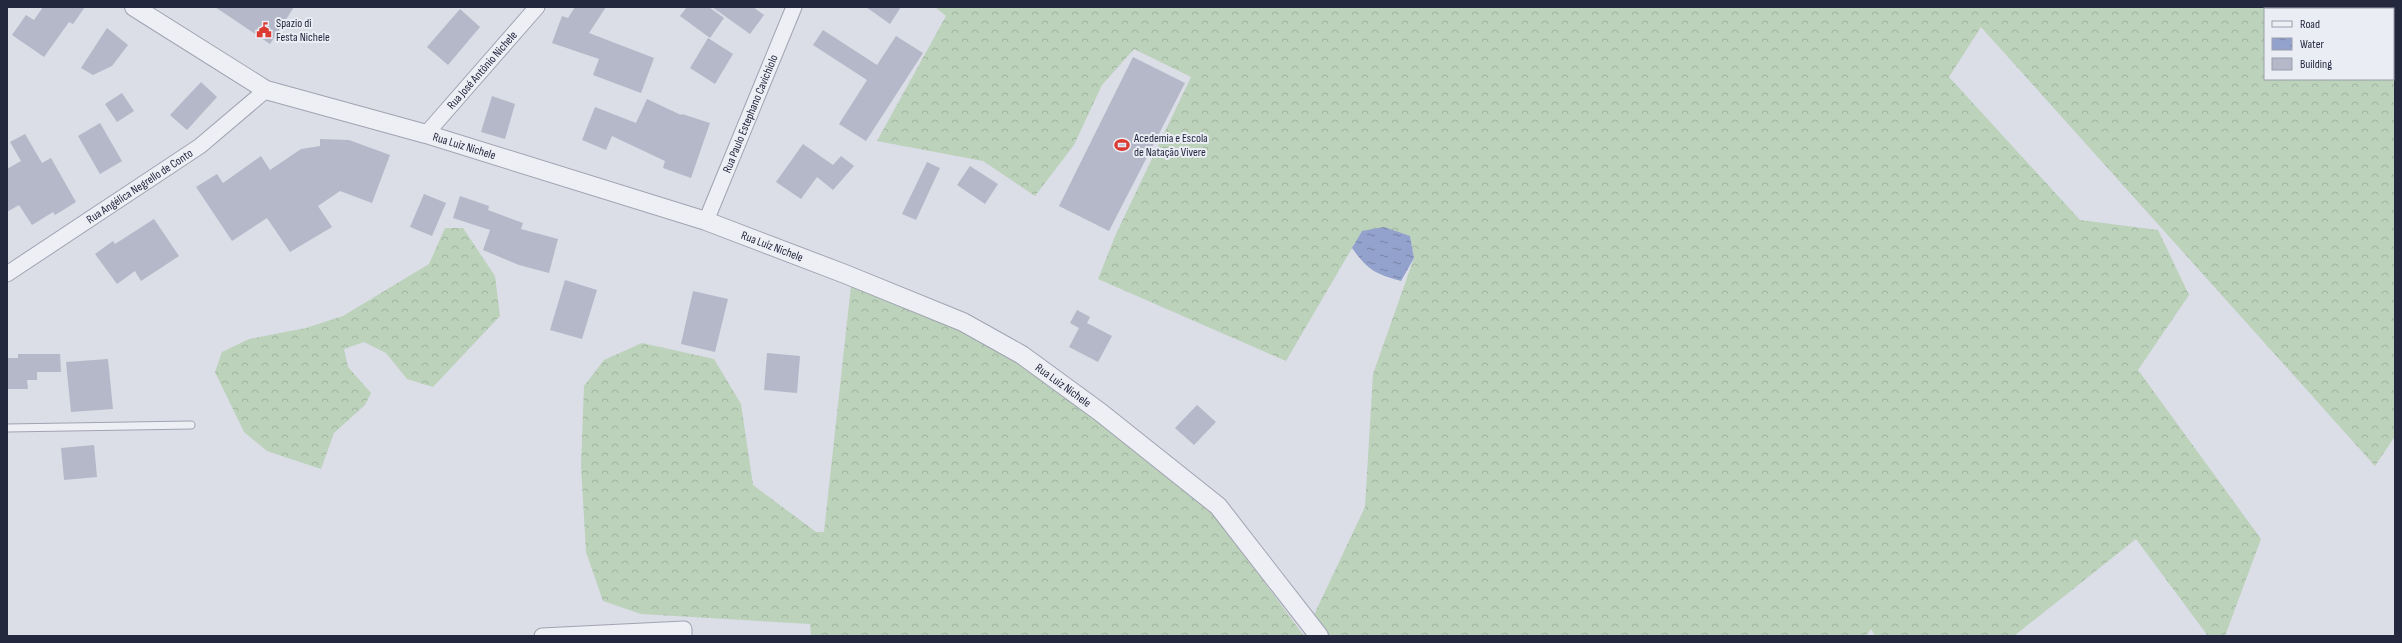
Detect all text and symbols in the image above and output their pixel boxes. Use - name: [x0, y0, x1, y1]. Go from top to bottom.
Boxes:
- legend: [2264, 8, 2394, 80]
- place label: Spazio di Festa Nichele: [276, 16, 330, 45]
- text: Road: [2300, 17, 2320, 32]
- public building icon: Spazio di Festa Nichele: [255, 21, 273, 39]
- street label: Rua José Antônio Nichele: [444, 28, 520, 112]
- text: Water: [2300, 37, 2324, 52]
- street label: Rua Paulo Estephano Cavichiolo: [719, 52, 781, 175]
- text: Building: [2300, 57, 2332, 72]
- street label: Rua Luiz Nichele: [431, 129, 498, 163]
- place label: Acedemia e Escola de Natação Vivere: [1133, 131, 1208, 160]
- sports icon: Acedemia e Escola de Natação Vivere: [1113, 136, 1131, 154]
- street label: Rua Angélica Negrello de Conto: [83, 145, 196, 227]
- street label: Rua Luiz Nichele: [739, 228, 806, 265]
- street label: Rua Luiz Nichele: [1033, 360, 1094, 411]

